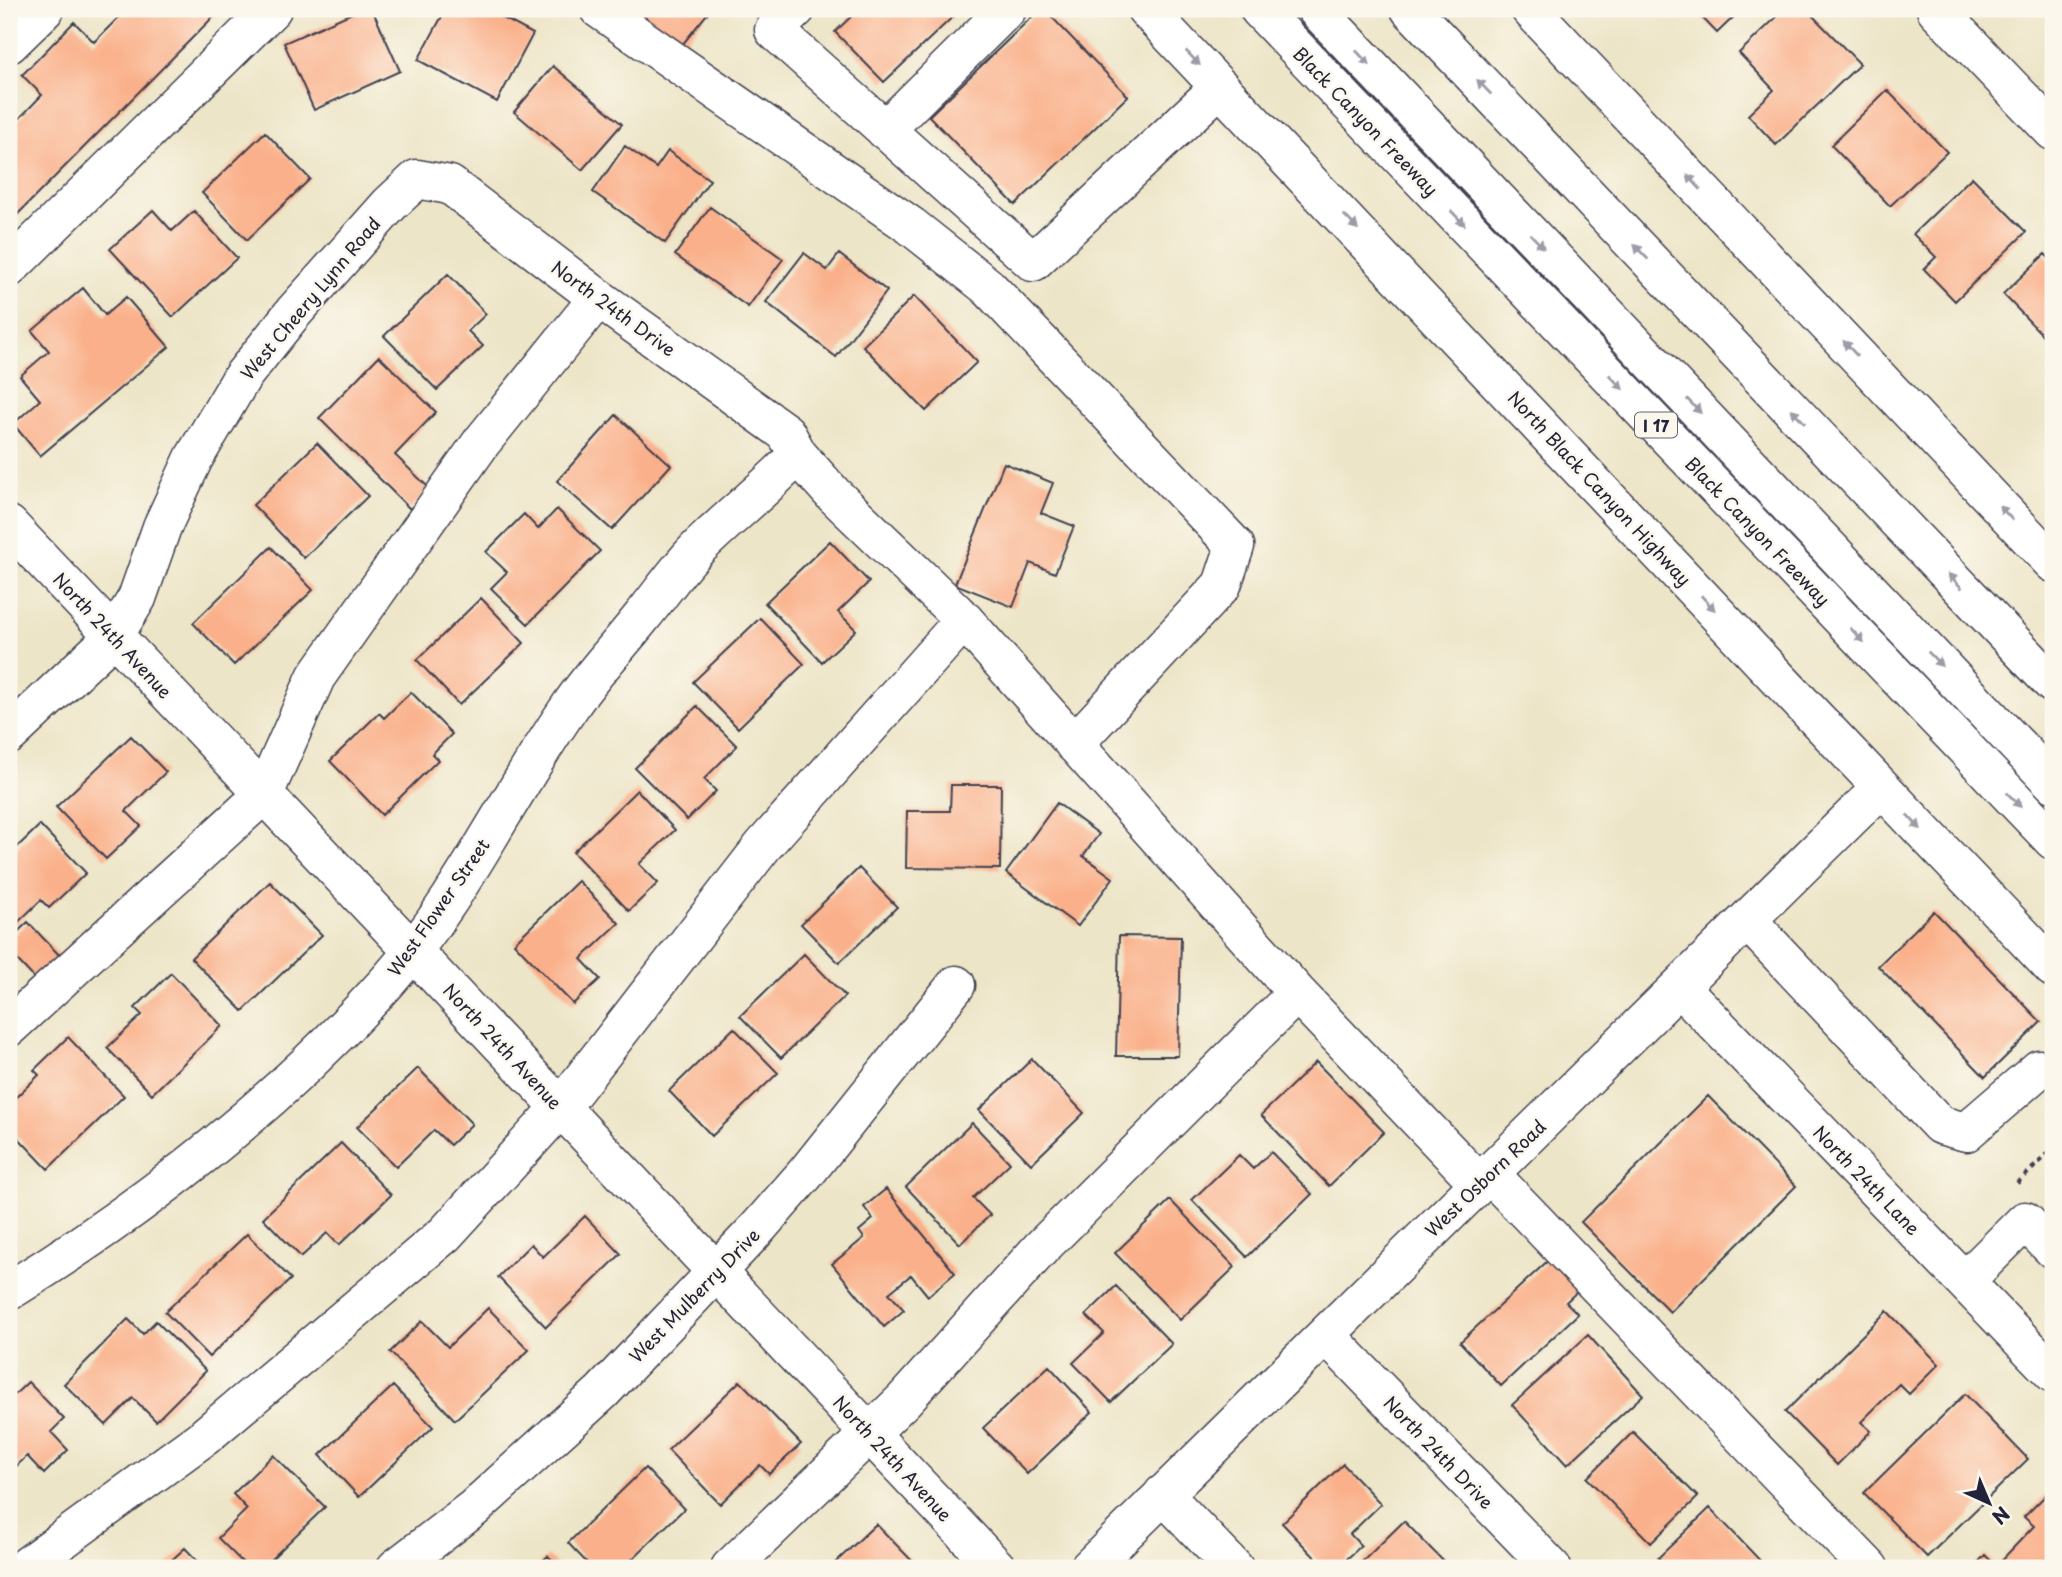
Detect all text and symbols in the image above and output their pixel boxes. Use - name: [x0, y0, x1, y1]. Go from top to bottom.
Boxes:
- street label: Black Canyon Freeway: [1287, 40, 1445, 202]
- one-way arrow: [1185, 49, 1201, 66]
- one-way arrow: [1355, 49, 1371, 66]
- one-way arrow: [1477, 79, 1493, 96]
- one-way arrow: [1686, 173, 1702, 191]
- one-way arrow: [1450, 209, 1467, 226]
- street label: West Cheery Lynn Road: [234, 211, 386, 385]
- one-way arrow: [1342, 214, 1359, 231]
- one-way arrow: [1528, 232, 1544, 249]
- one-way arrow: [1634, 244, 1650, 261]
- street label: North 24th Drive: [546, 254, 682, 363]
- one-way arrow: [1843, 340, 1859, 357]
- one-way arrow: [1607, 373, 1623, 390]
- street label: North Black Canyon Highway: [1502, 384, 1698, 592]
- one-way arrow: [1685, 397, 1702, 414]
- one-way arrow: [1790, 408, 1807, 425]
- road number: I 17: [1635, 412, 1677, 438]
- street label: Black Canyon Freeway: [1679, 450, 1837, 612]
- one-way arrow: [1999, 505, 2015, 522]
- street label: North 24th Avenue: [47, 566, 179, 704]
- one-way arrow: [1948, 573, 1964, 590]
- one-way arrow: [1699, 594, 1715, 611]
- one-way arrow: [1849, 626, 1865, 643]
- one-way arrow: [1927, 650, 1943, 667]
- one-way arrow: [2006, 791, 2022, 808]
- one-way arrow: [1905, 813, 1921, 830]
- street label: West Flower Street: [380, 833, 496, 981]
- street label: North 24th Avenue: [437, 977, 569, 1115]
- street label: West Osborn Road: [1419, 1113, 1551, 1243]
- street label: North 24th Lane: [1807, 1119, 1927, 1241]
- street label: West Mulberry Drive: [622, 1221, 766, 1369]
- street label: North 24th Avenue: [827, 1389, 959, 1527]
- street label: North 24th Drive: [1378, 1389, 1500, 1515]
- north arrow: [1954, 1468, 2024, 1538]
- text: N: [1986, 1501, 2017, 1531]

